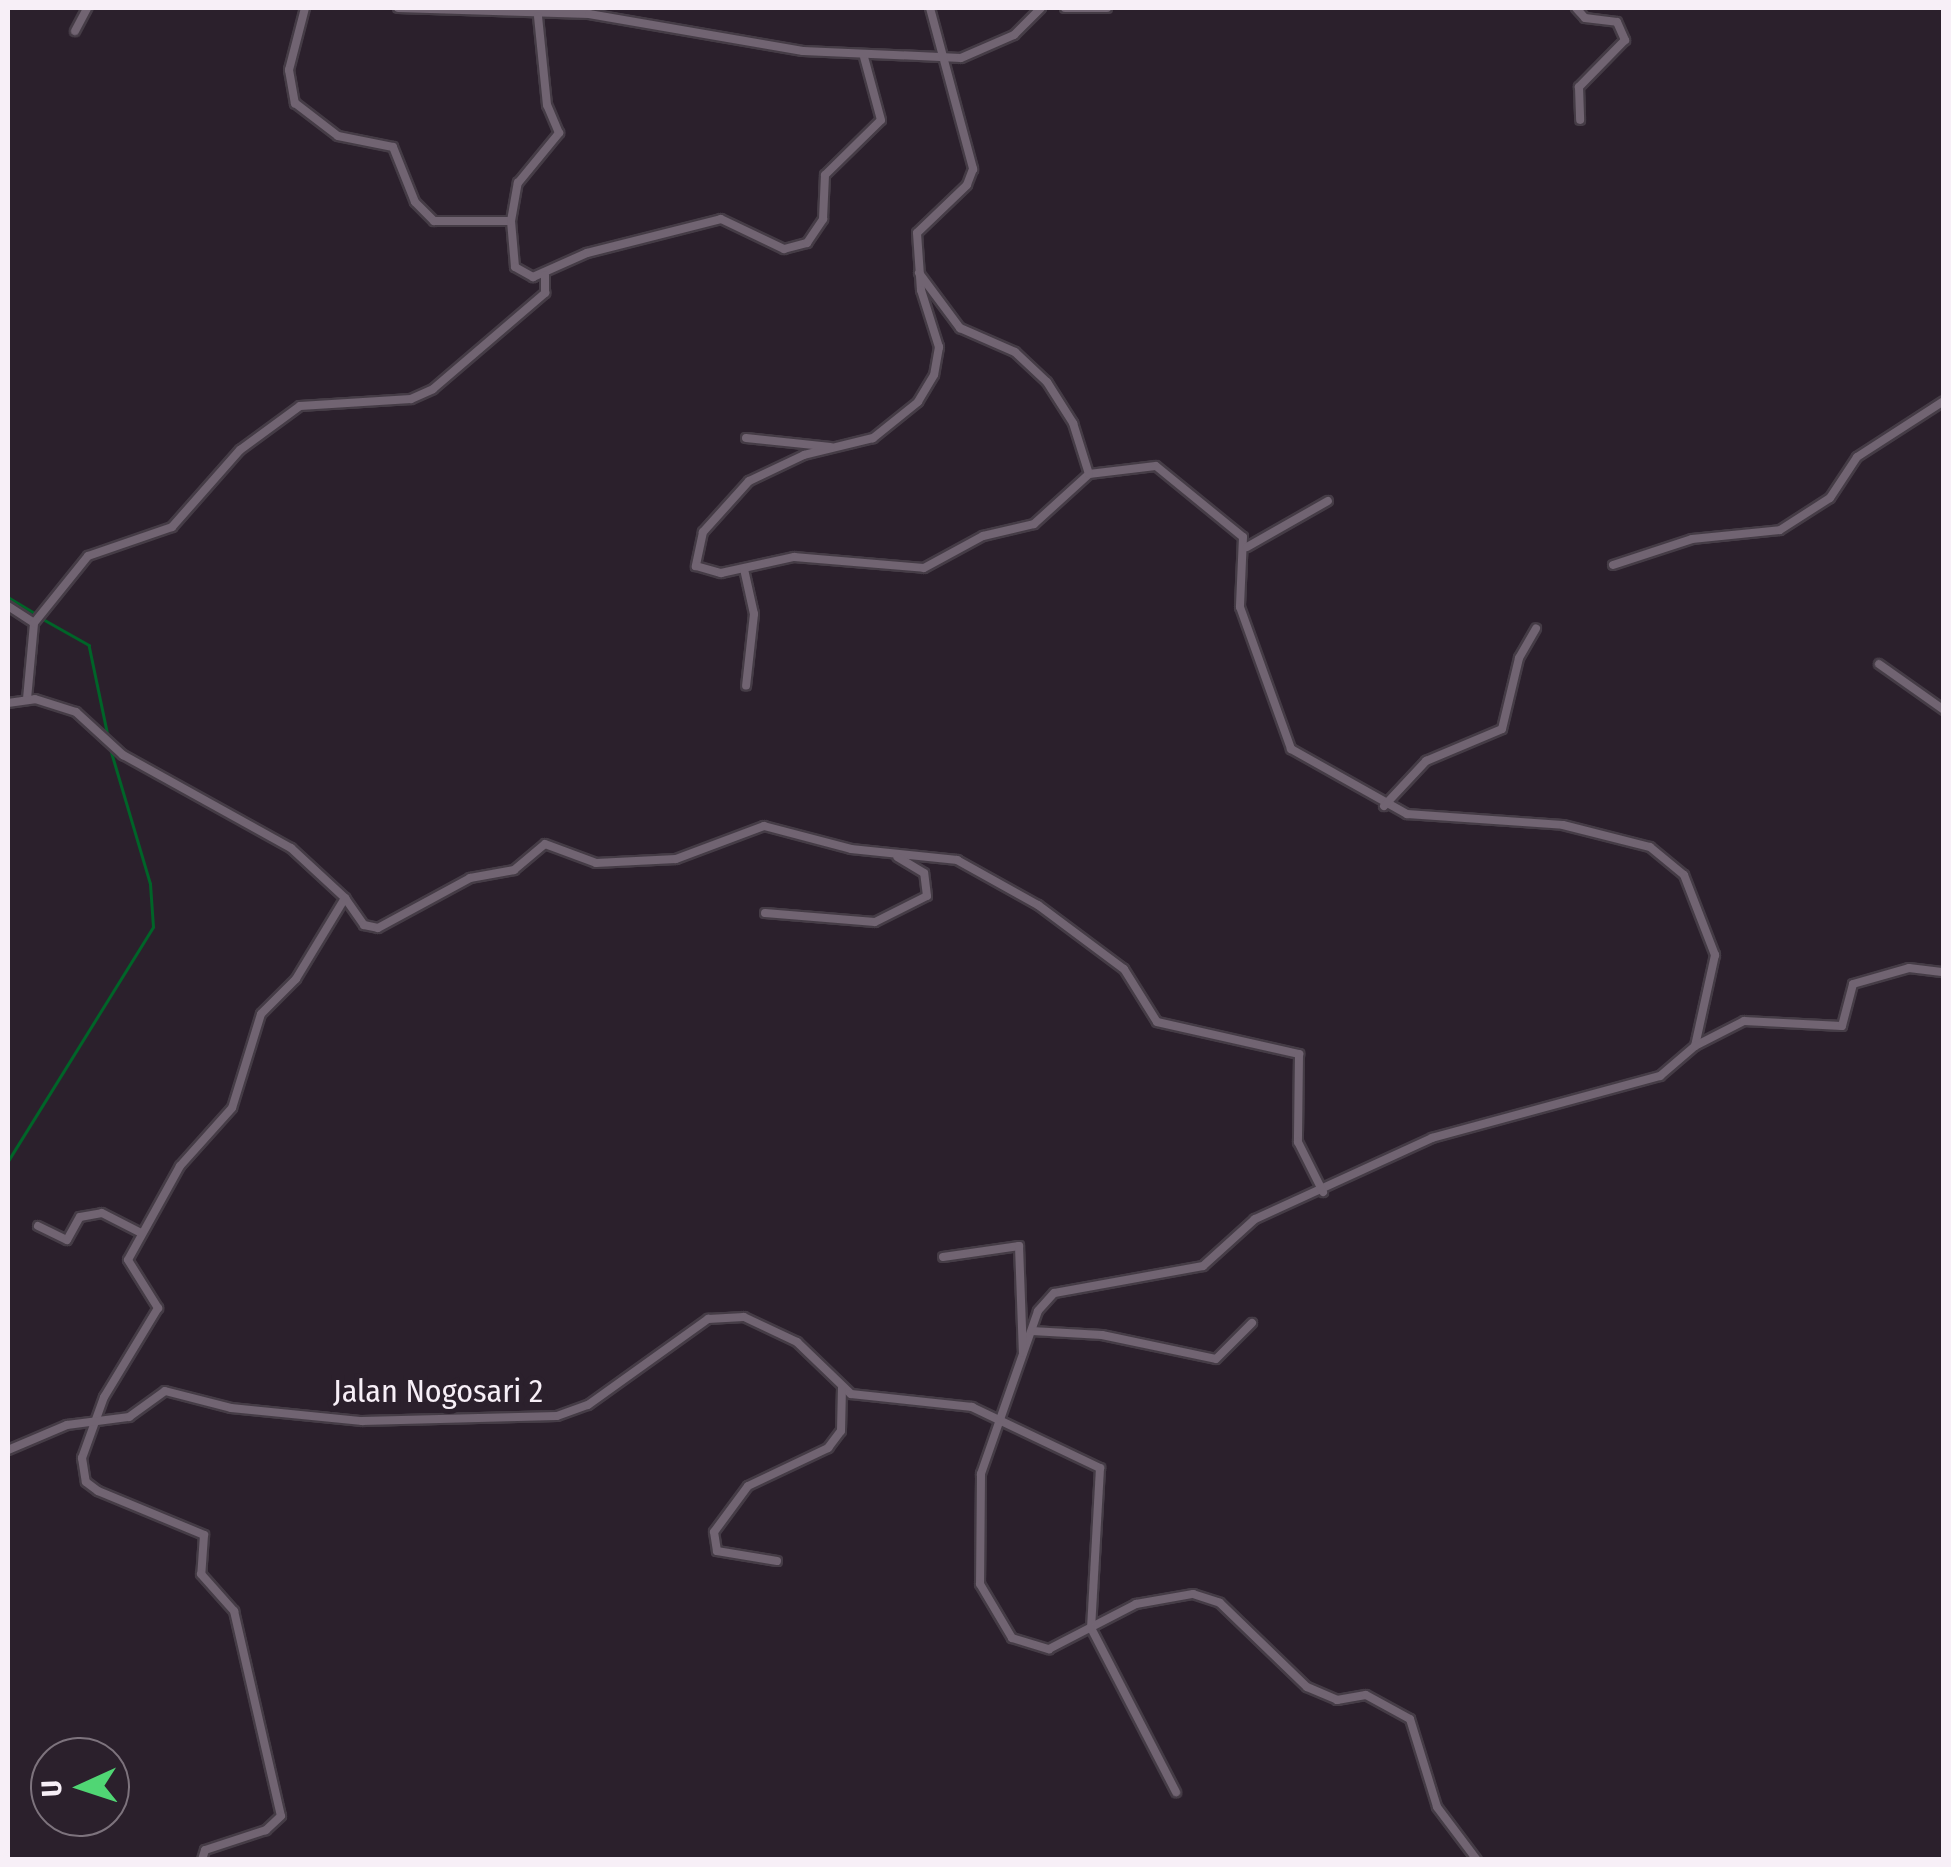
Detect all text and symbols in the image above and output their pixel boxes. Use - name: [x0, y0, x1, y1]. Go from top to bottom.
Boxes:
- street label: Jalan Nogosari 2: [333, 1372, 543, 1410]
- north arrow: [30, 1737, 130, 1837]
- text: U: [35, 1779, 68, 1798]

